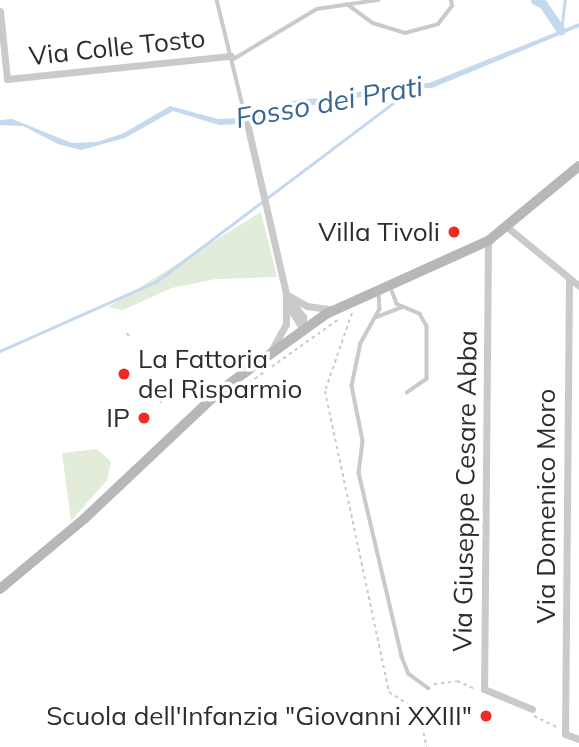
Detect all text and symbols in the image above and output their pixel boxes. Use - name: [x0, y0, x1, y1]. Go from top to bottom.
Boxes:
- street label: Via Colle Tosto: [27, 22, 207, 72]
- water label: Fosso dei Prati: [233, 69, 425, 135]
- place label: Villa Tivoli: [318, 216, 440, 248]
- marker: Villa Tivoli: [446, 224, 462, 240]
- street label: Via Giuseppe Cesare Abba: [447, 330, 483, 652]
- place label: La Fattoria del Risparmio: [138, 343, 302, 404]
- marker: La Fattoria del Risparmio: [116, 366, 132, 382]
- street label: Via Domenico Moro: [530, 389, 562, 623]
- place label: IP: [106, 402, 130, 434]
- marker: IP: [136, 410, 152, 426]
- place label: Scuola dell'Infanzia "Giovanni XXIII": [46, 700, 472, 732]
- marker: Scuola dell'Infanzia "Giovanni XXIII": [478, 708, 494, 724]

